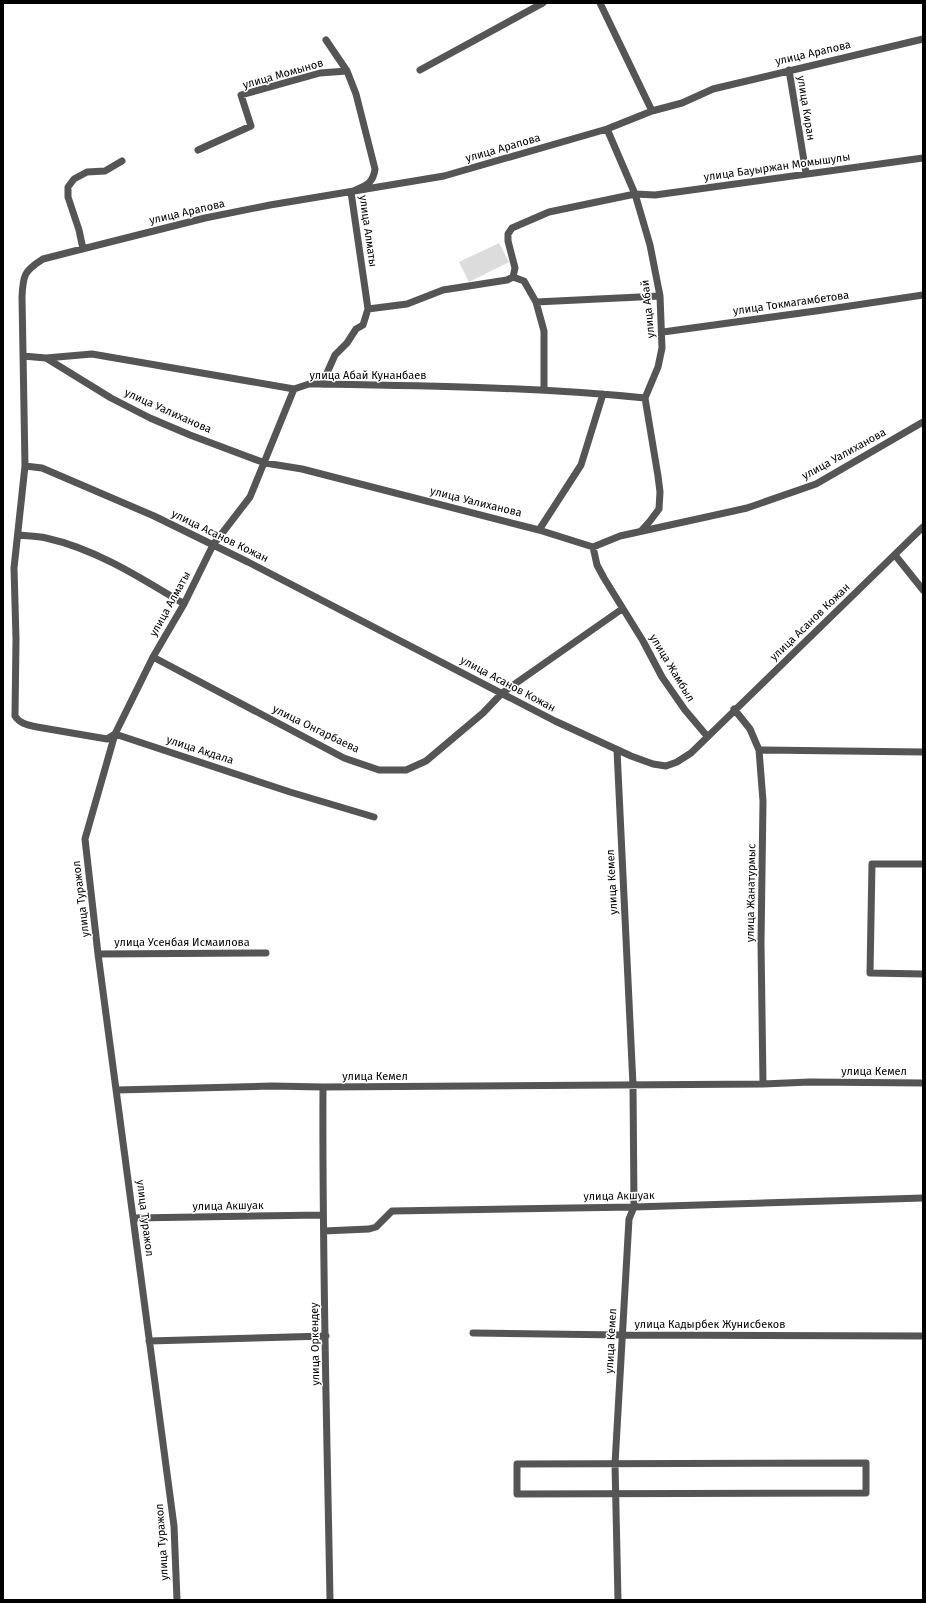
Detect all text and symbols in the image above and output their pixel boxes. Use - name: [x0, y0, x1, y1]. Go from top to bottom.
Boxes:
- street label: улица Арапова: [774, 38, 852, 68]
- street label: улица Момынов: [241, 56, 325, 92]
- street label: улица Киран: [794, 75, 818, 141]
- street label: улица Арапова: [464, 131, 542, 165]
- street label: улица Бауыржан Момышулы: [703, 150, 851, 184]
- street label: улица Алматы: [357, 194, 379, 268]
- street label: улица Арапова: [148, 197, 226, 227]
- street label: улица Абай: [638, 279, 658, 339]
- street label: улица Токмагамбетова: [732, 288, 850, 318]
- street label: улица Абай Кунанбаев: [310, 369, 426, 382]
- street label: улица Уалиханова: [122, 386, 214, 436]
- street label: улица Уалиханова: [800, 426, 888, 482]
- street label: улица Уалиханова: [429, 484, 523, 520]
- street label: улица Асанов Кожан: [170, 507, 270, 565]
- street label: улица Алматы: [147, 569, 193, 639]
- street label: улица Асанов Кожан: [767, 581, 853, 663]
- street label: улица Жамбыл: [647, 632, 697, 704]
- street label: улица Асанов Кожан: [458, 653, 558, 715]
- street label: улица Онгарбаева: [271, 702, 361, 756]
- street label: улица Акдала: [165, 733, 235, 767]
- street label: улица Жанатурмыс: [744, 844, 758, 942]
- street label: улица Кемел: [604, 849, 620, 915]
- street label: улица Туражол: [70, 860, 92, 938]
- street label: улица Усенбая Исмаилова: [114, 936, 250, 949]
- street label: улица Кемел: [841, 1065, 907, 1078]
- street label: улица Кемел: [342, 1070, 408, 1083]
- street label: улица Туражол: [134, 1179, 156, 1257]
- street label: улица Акшуак: [583, 1189, 655, 1203]
- street label: улица Акшуак: [192, 1199, 264, 1213]
- street label: улица Оркендеу: [308, 1302, 322, 1386]
- street label: улица Кемел: [603, 1308, 619, 1374]
- street label: улица Кадырбек Жунисбеков: [635, 1318, 785, 1331]
- street label: улица Туражол: [153, 1503, 171, 1581]

